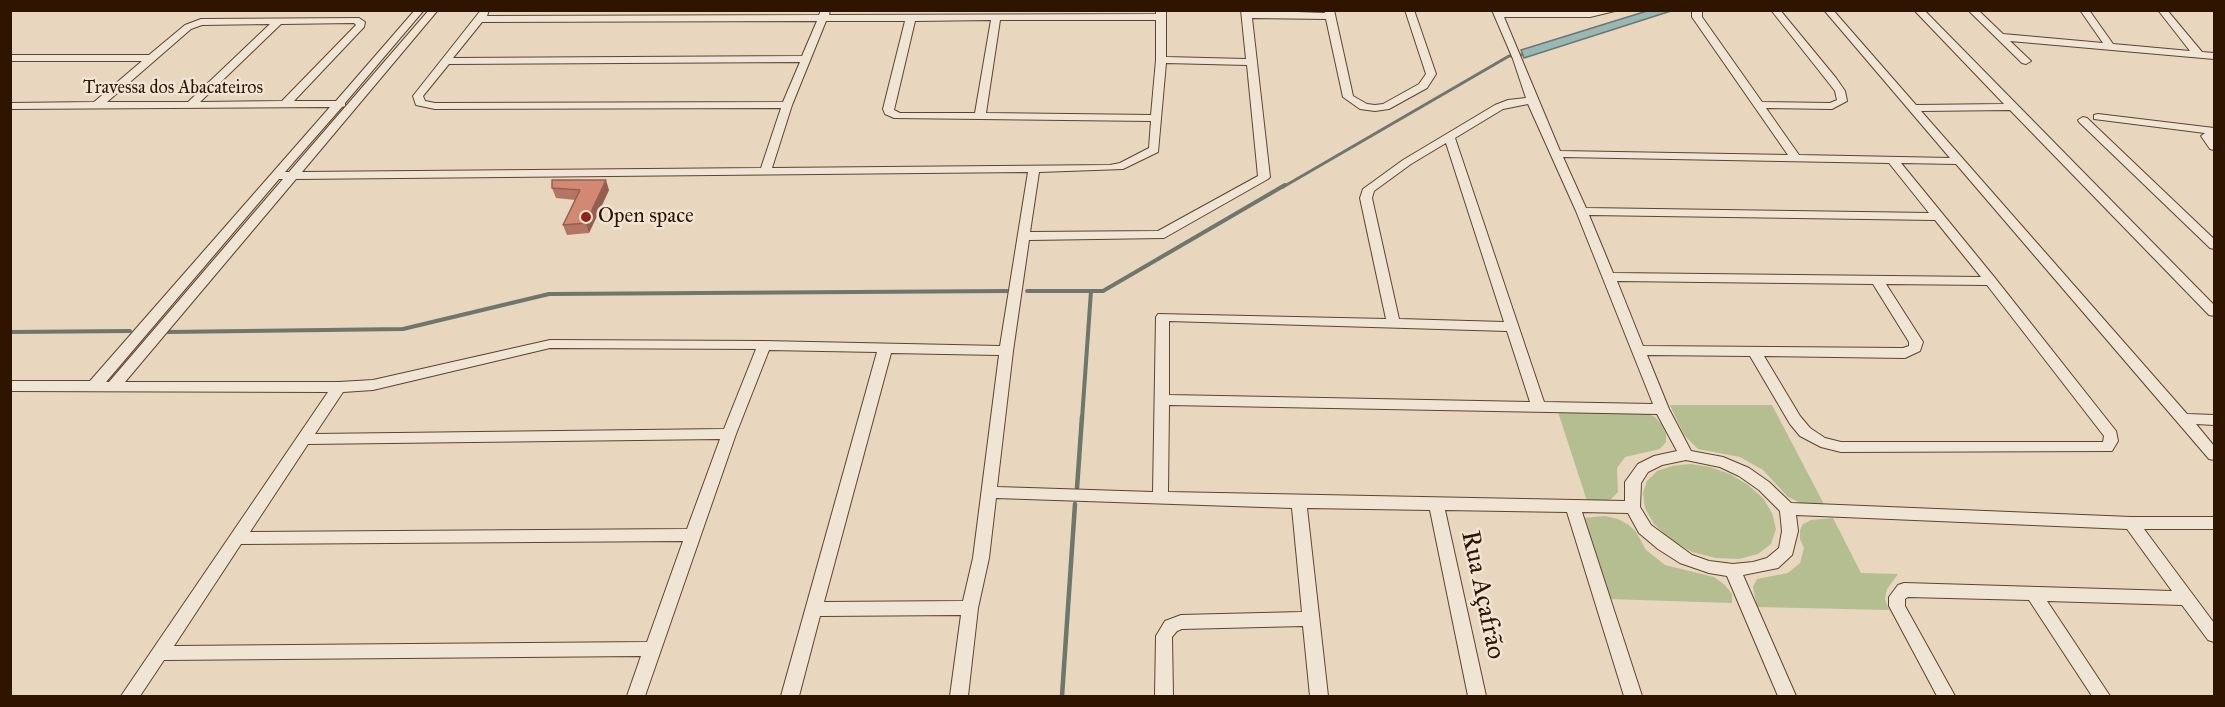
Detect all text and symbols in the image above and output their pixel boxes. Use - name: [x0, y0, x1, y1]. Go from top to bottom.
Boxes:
- street label: Travessa dos Abacateiros: [83, 78, 263, 100]
- place label: Open space: [598, 204, 694, 230]
- marker: Open space: [579, 210, 593, 224]
- street label: Rua Açafrão: [1453, 528, 1511, 662]

